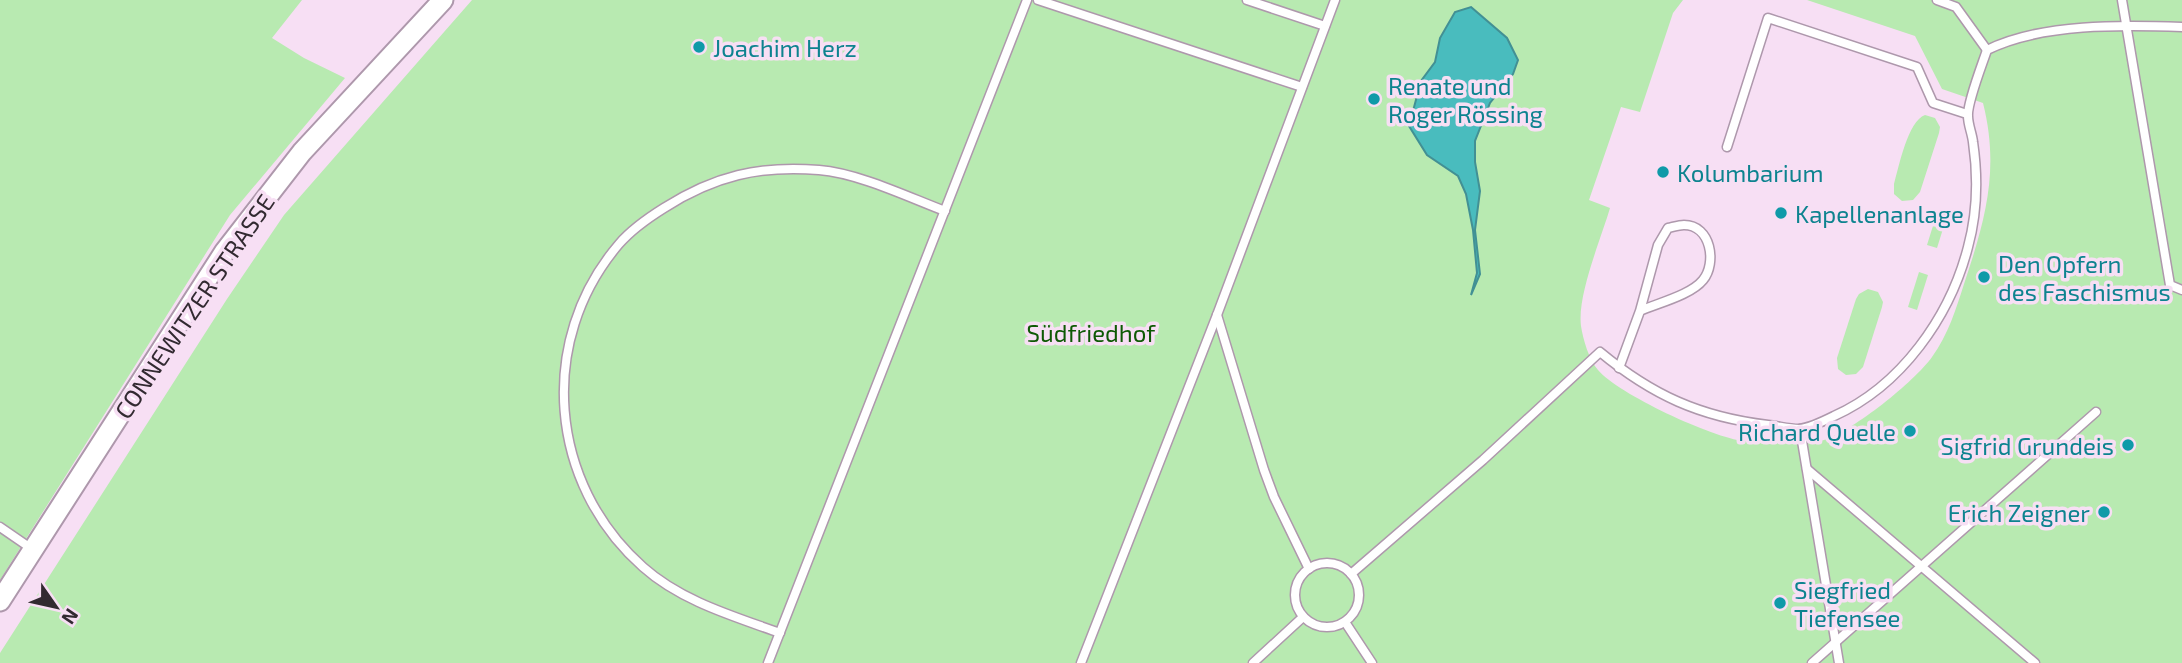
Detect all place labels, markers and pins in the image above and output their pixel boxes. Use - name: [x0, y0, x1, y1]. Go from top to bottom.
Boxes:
- place label: Joachim Herz: [713, 33, 857, 62]
- marker: Joachim Herz: [691, 39, 707, 55]
- place label: Renate und Roger Rössing: [1388, 71, 1543, 128]
- marker: Renate und Roger Rössing: [1366, 91, 1382, 107]
- place label: Kolumbarium: [1677, 158, 1823, 187]
- marker: Kolumbarium: [1655, 164, 1671, 180]
- place label: Kapellenanlage: [1795, 199, 1964, 228]
- marker: Kapellenanlage: [1773, 205, 1789, 221]
- place label: Den Opfern des Faschismus: [1998, 249, 2171, 306]
- marker: Den Opfern des Faschismus: [1976, 269, 1992, 285]
- place label: Richard Quelle: [1738, 417, 1896, 446]
- marker: Richard Quelle: [1902, 423, 1918, 439]
- place label: Sigfrid Grundeis: [1940, 431, 2114, 460]
- marker: Sigfrid Grundeis: [2120, 437, 2136, 453]
- place label: Erich Zeigner: [1948, 498, 2090, 527]
- marker: Erich Zeigner: [2096, 504, 2112, 520]
- place label: Siegfried Tiefensee: [1794, 575, 1901, 632]
- marker: Siegfried Tiefensee: [1772, 595, 1788, 611]

